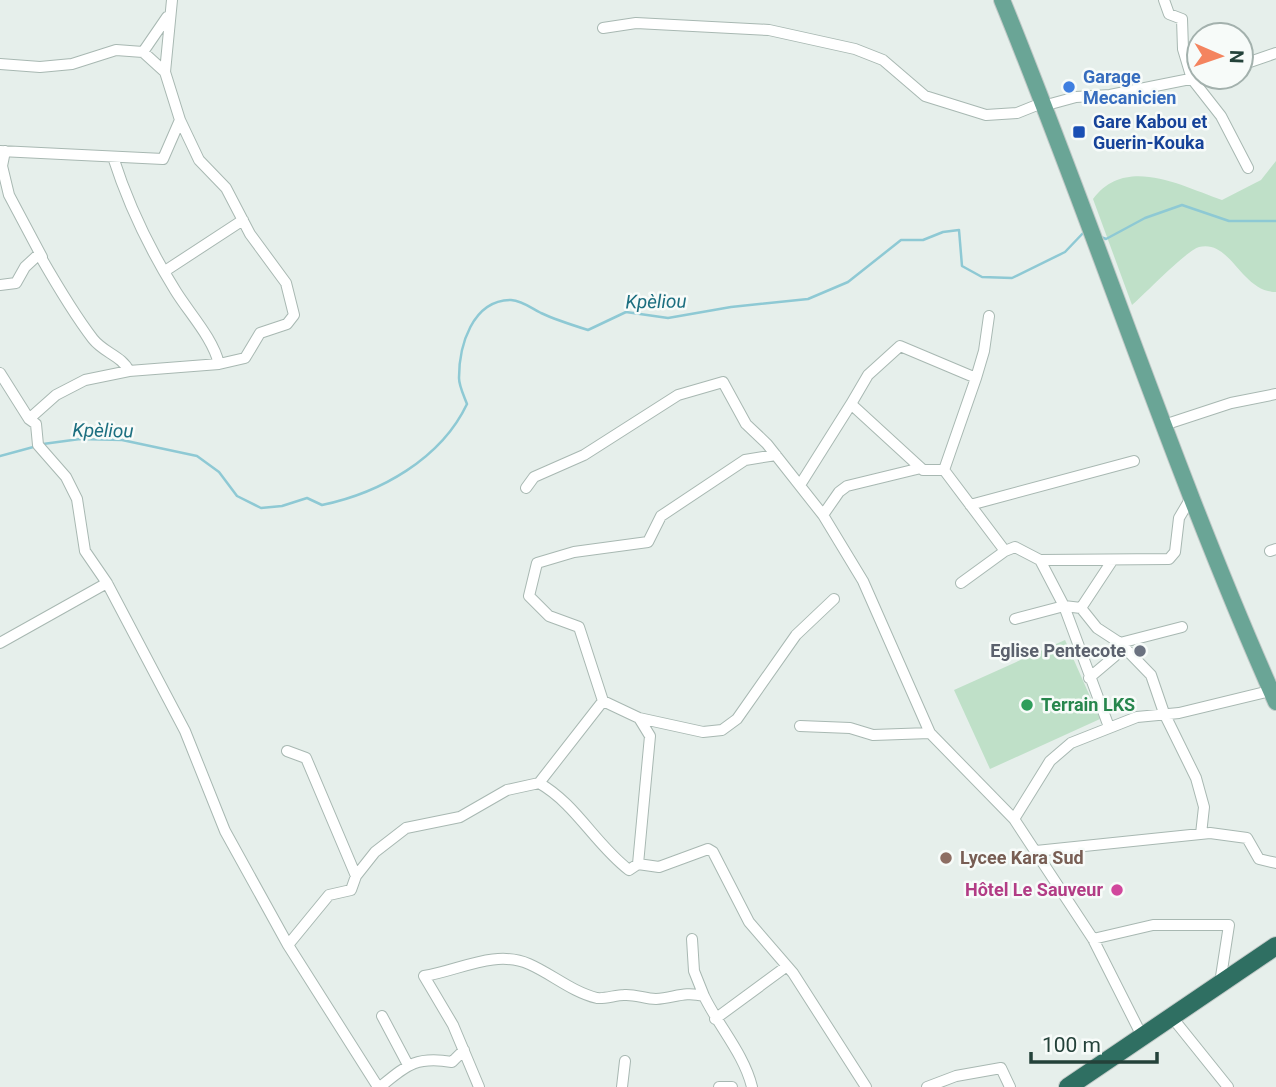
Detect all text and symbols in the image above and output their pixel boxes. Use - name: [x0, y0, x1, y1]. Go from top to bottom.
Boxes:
- north arrow: [1185, 21, 1255, 91]
- text: N: [1225, 49, 1248, 64]
- place label: Garage Mecanicien: [1083, 66, 1176, 108]
- marker: Garage Mecanicien: [1061, 79, 1077, 95]
- place label: Gare Kabou et Guerin-Kouka: [1093, 111, 1207, 153]
- marker: Gare Kabou et Guerin-Kouka: [1071, 124, 1087, 140]
- water label: Kpèliou: [625, 289, 687, 314]
- water label: Kpèliou: [72, 418, 134, 443]
- place label: Eglise Pentecote: [990, 640, 1126, 661]
- marker: Eglise Pentecote: [1132, 643, 1148, 659]
- place label: Terrain LKS: [1041, 694, 1135, 715]
- marker: Terrain LKS: [1019, 697, 1035, 713]
- place label: Lycee Kara Sud: [960, 847, 1084, 868]
- marker: Lycee Kara Sud: [938, 850, 954, 866]
- place label: Hôtel Le Sauveur: [965, 879, 1103, 900]
- marker: Hôtel Le Sauveur: [1109, 882, 1125, 898]
- scale bar: [1031, 1020, 1157, 1064]
- text: 100 m: [1042, 1033, 1101, 1057]

